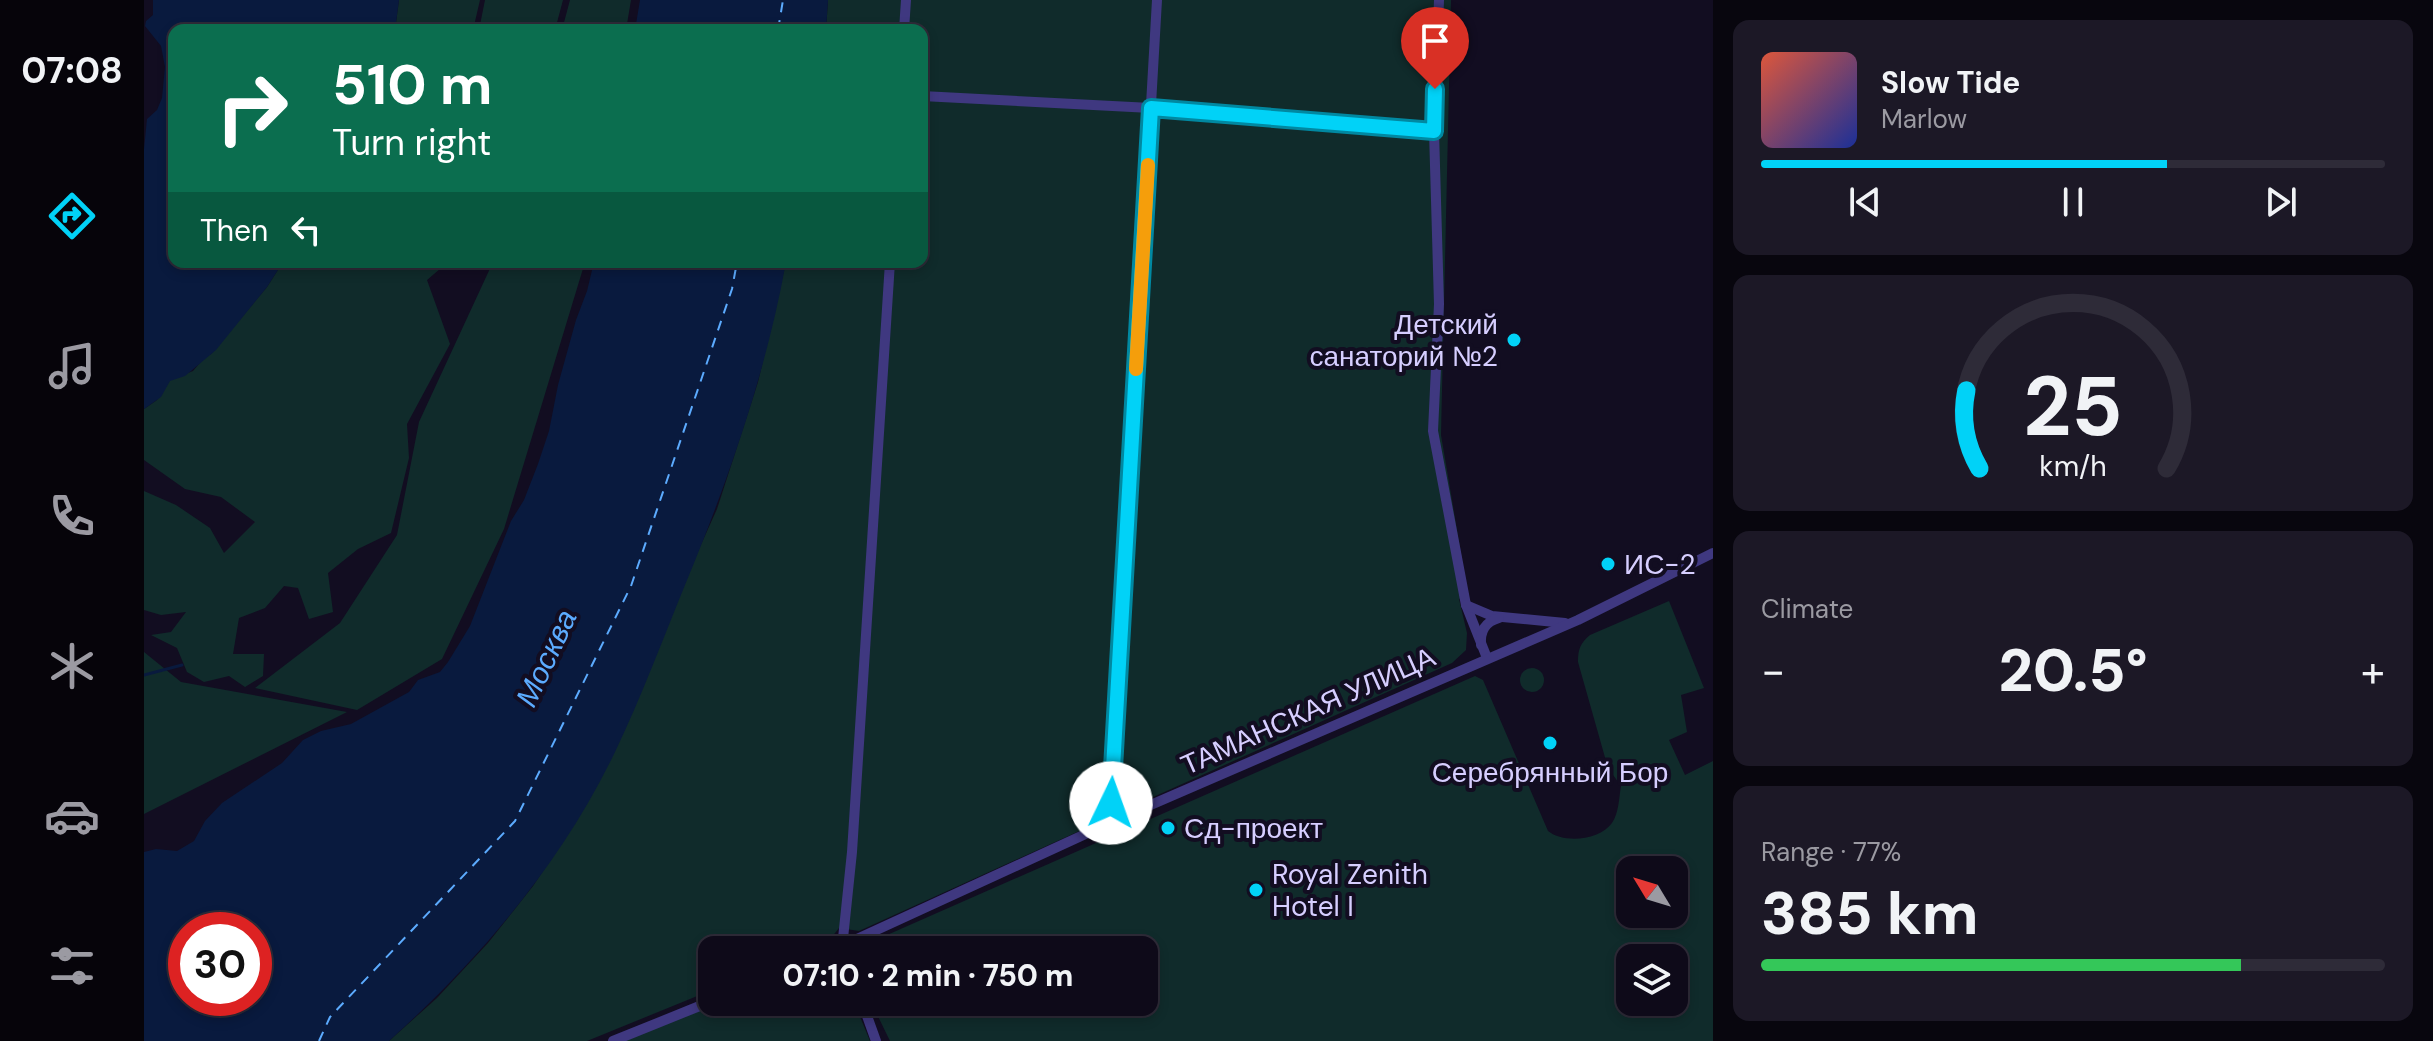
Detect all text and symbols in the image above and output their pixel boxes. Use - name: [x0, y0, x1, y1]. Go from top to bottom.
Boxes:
- pin: [1401, 7, 1469, 89]
- icon: arrive: [1413, 19, 1457, 63]
- text: 07:08: [21, 47, 123, 94]
- text: 510 m: [332, 48, 493, 121]
- icon: right: [200, 56, 304, 160]
- text: Slow Tide: [1881, 63, 2020, 102]
- text: Marlow: [1881, 102, 1967, 136]
- text: Turn right: [332, 119, 491, 166]
- icon: previous: [1843, 180, 1887, 224]
- icon: pause: [2051, 180, 2095, 224]
- icon: next: [2259, 180, 2303, 224]
- icon: directions: [44, 188, 100, 244]
- icon: left: [284, 208, 328, 252]
- text: Then: [200, 211, 268, 250]
- place label: Детский санаторий №2: [1309, 306, 1498, 375]
- marker: Детский санаторий №2: [1505, 331, 1523, 349]
- icon: music: [44, 338, 100, 394]
- text: 25: [2023, 351, 2123, 460]
- text: km/h: [2039, 448, 2107, 485]
- icon: phone: [44, 488, 100, 544]
- place label: ИС-2: [1624, 546, 1696, 583]
- marker: ИС-2: [1599, 555, 1617, 573]
- text: Climate: [1761, 592, 1853, 626]
- water label: Москва: [507, 603, 585, 713]
- text: 20.5°: [1998, 631, 2148, 710]
- icon: climate: [44, 638, 100, 694]
- street label: ТАМАНСКАЯ УЛИЦА: [1175, 638, 1441, 784]
- text: −: [1761, 642, 1785, 700]
- text: +: [2361, 642, 2385, 700]
- marker: Серебрянный Бор: [1541, 734, 1559, 752]
- place label: Серебрянный Бор: [1432, 754, 1668, 791]
- position arrow: [1069, 761, 1153, 845]
- icon: car: [44, 788, 100, 844]
- place label: Сд-проект: [1184, 810, 1323, 847]
- marker: Сд-проект: [1159, 819, 1177, 837]
- text: Range · 77%: [1761, 835, 1901, 869]
- place label: Royal Zenith Hotel I: [1272, 856, 1428, 925]
- north arrow: [1616, 856, 1688, 928]
- map controls: [1616, 856, 1688, 1016]
- text: 385 km: [1761, 874, 1979, 953]
- marker: Royal Zenith Hotel I: [1247, 881, 1265, 899]
- speed limit sign: 30: [168, 912, 272, 1016]
- icon: filters: [44, 938, 100, 994]
- button: layers: [1616, 944, 1688, 1016]
- text: 07:10 · 2 min · 750 m: [783, 956, 1073, 995]

